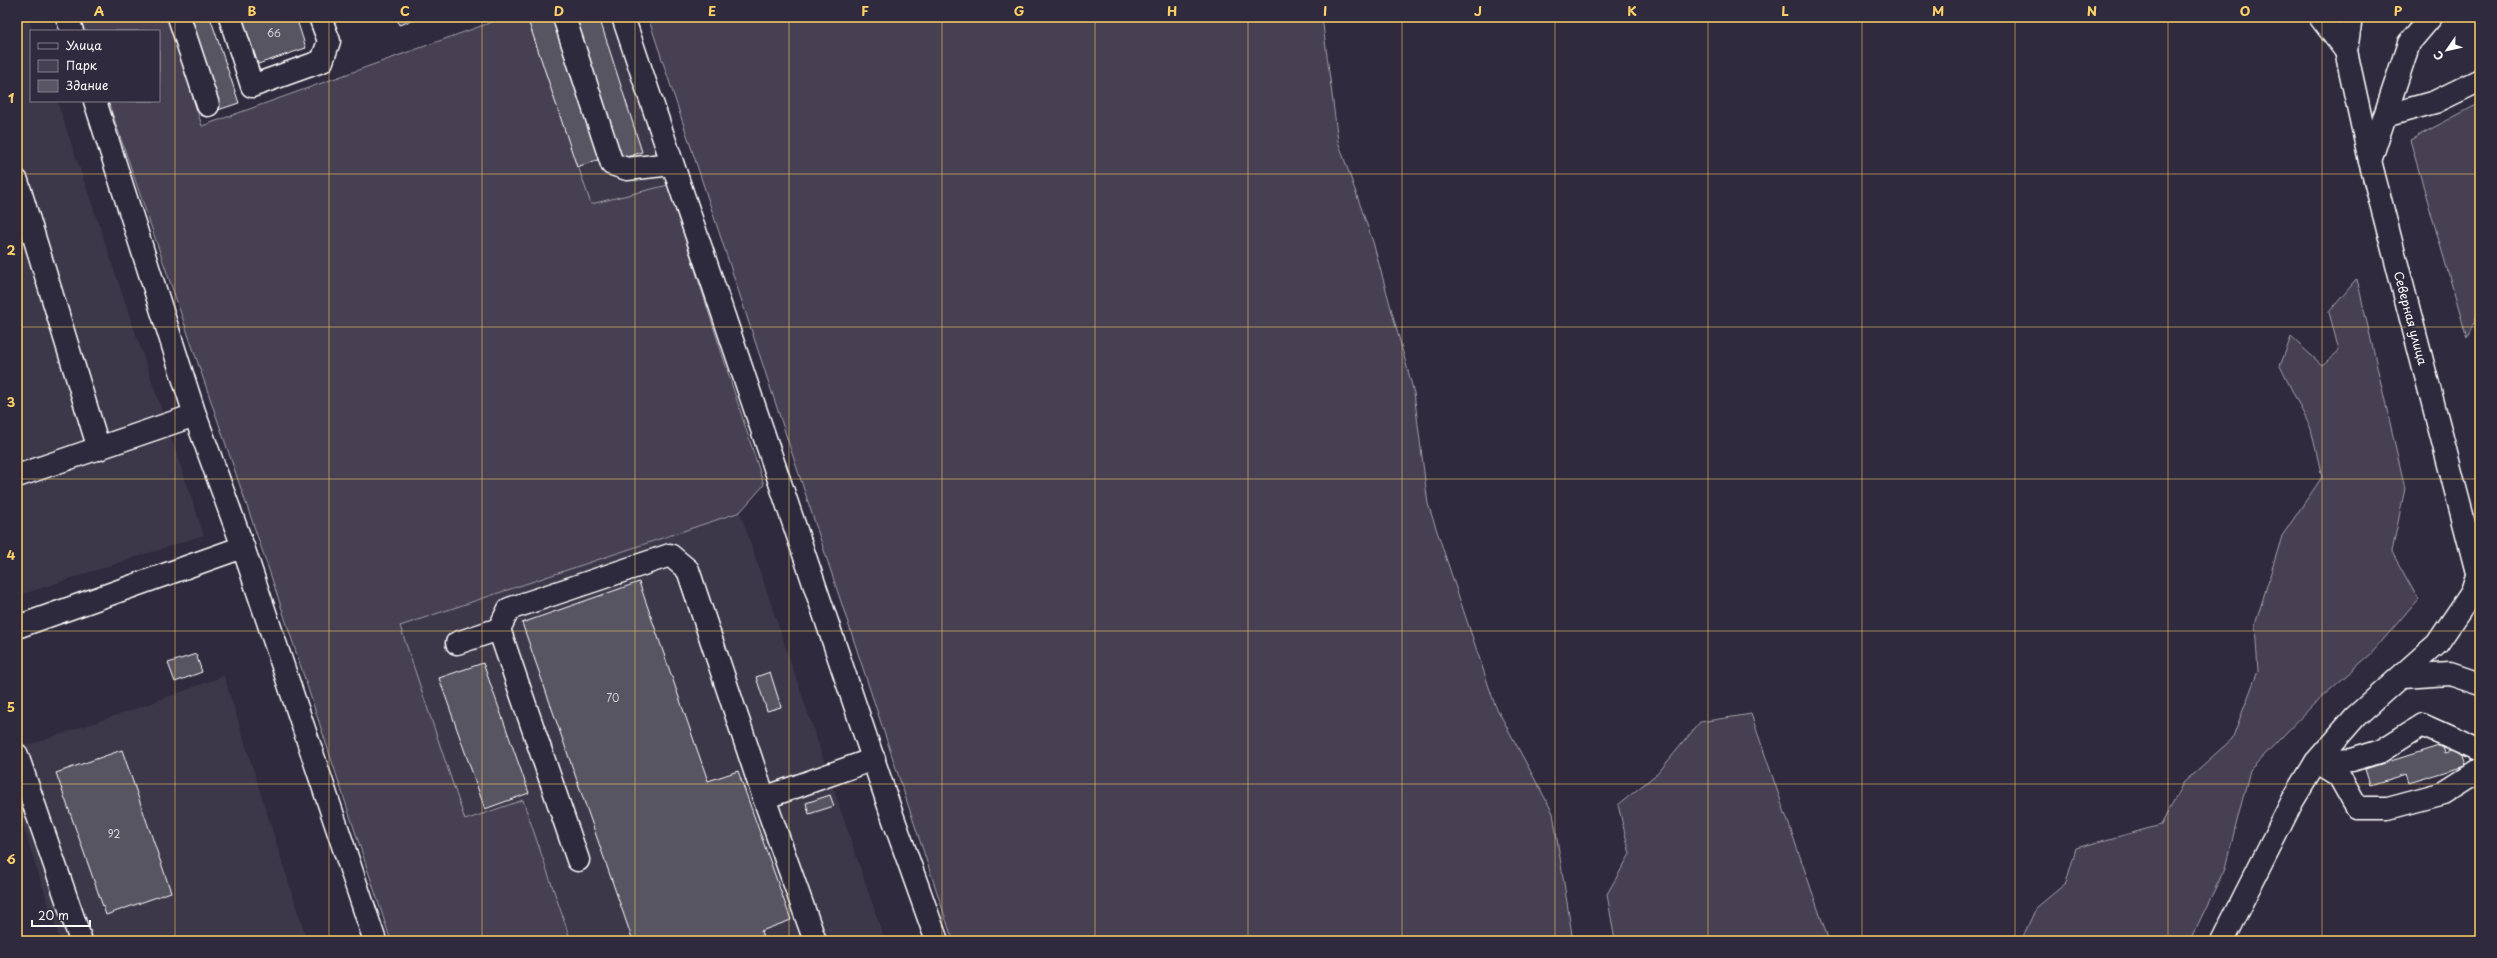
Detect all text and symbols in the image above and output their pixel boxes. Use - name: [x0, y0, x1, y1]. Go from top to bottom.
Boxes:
- text: A: [94, 1, 104, 20]
- text: B: [248, 1, 257, 20]
- text: C: [400, 1, 410, 20]
- text: D: [554, 1, 564, 20]
- text: E: [708, 1, 716, 20]
- text: F: [861, 1, 869, 20]
- text: G: [1014, 1, 1024, 20]
- text: H: [1167, 1, 1177, 20]
- text: I: [1323, 1, 1327, 20]
- text: J: [1474, 1, 1482, 20]
- text: K: [1627, 1, 1637, 20]
- text: L: [1781, 1, 1789, 20]
- text: M: [1932, 1, 1944, 20]
- text: N: [2087, 1, 2097, 20]
- text: O: [2240, 1, 2250, 20]
- text: P: [2394, 1, 2403, 20]
- house number: 66: [267, 25, 281, 40]
- legend: [30, 30, 160, 102]
- north arrow: [2427, 30, 2467, 70]
- text: Улица: [66, 36, 102, 54]
- text: С: [2429, 48, 2448, 64]
- text: Парк: [66, 56, 98, 74]
- text: Здание: [66, 76, 108, 94]
- text: 1: [8, 88, 14, 107]
- text: 2: [6, 240, 16, 259]
- street label: Северная улица: [2390, 269, 2432, 367]
- text: 3: [7, 392, 16, 411]
- text: 4: [7, 545, 16, 564]
- house number: 70: [607, 690, 619, 705]
- text: 5: [7, 697, 15, 716]
- house number: 92: [108, 826, 120, 841]
- text: 6: [6, 849, 16, 868]
- scale bar: [32, 902, 90, 928]
- text: 20 m: [38, 906, 69, 924]

